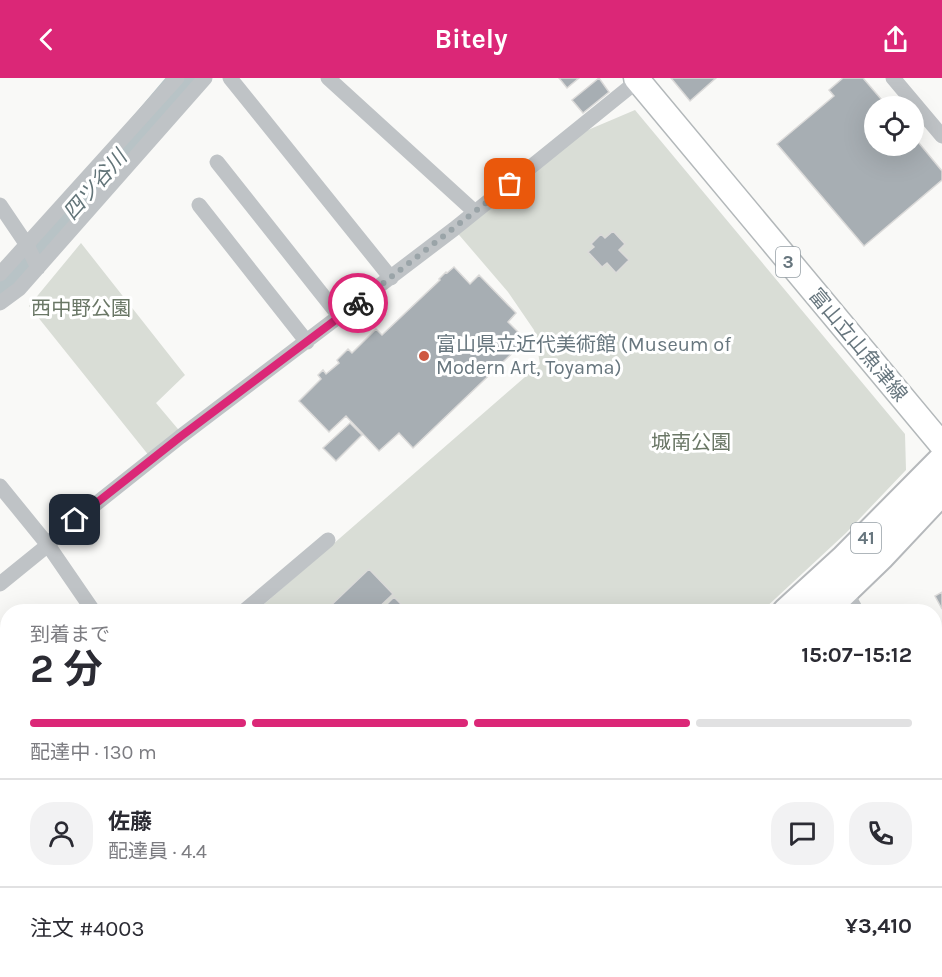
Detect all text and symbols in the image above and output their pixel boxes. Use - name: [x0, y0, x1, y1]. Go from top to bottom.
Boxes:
- icon: back: [30, 23, 63, 56]
- text: Bitely: [434, 23, 508, 55]
- icon: share: [879, 23, 912, 56]
- map controls: [864, 96, 924, 156]
- button: locate: [864, 96, 924, 156]
- water label: 四ツ谷川: [58, 144, 133, 225]
- pin: [484, 158, 535, 209]
- icon: bag: [493, 167, 526, 200]
- road number: 3: [776, 247, 800, 277]
- courier: [328, 273, 388, 333]
- street label: 富山立山魚津線: [804, 284, 912, 406]
- icon: bike: [342, 287, 375, 320]
- park label: 西中野公園: [31, 297, 131, 320]
- place label: 富山県立近代美術館 (Museum of Modern Art, Toyama): [436, 333, 731, 379]
- marker: 富山県立近代美術館 (Museum of Modern Art, Toyama): [417, 349, 431, 363]
- park label: 城南公園: [651, 431, 731, 454]
- pin: [49, 494, 100, 545]
- icon: home: [58, 503, 91, 536]
- road number: 41: [851, 523, 881, 553]
- text: 到着まで: [30, 623, 110, 646]
- text: 15:07–15:12: [801, 642, 912, 668]
- text: 2 分: [30, 646, 102, 692]
- text: 配達中 · 130 m: [30, 741, 157, 764]
- button: person: [30, 802, 93, 865]
- button: chat: [771, 802, 834, 865]
- button: phone: [849, 802, 912, 865]
- text: 佐藤: [108, 809, 152, 835]
- text: 配達員 · 4.4: [108, 840, 207, 863]
- text: ¥3,410: [845, 913, 912, 939]
- text: 注文 #4003: [30, 916, 144, 942]

